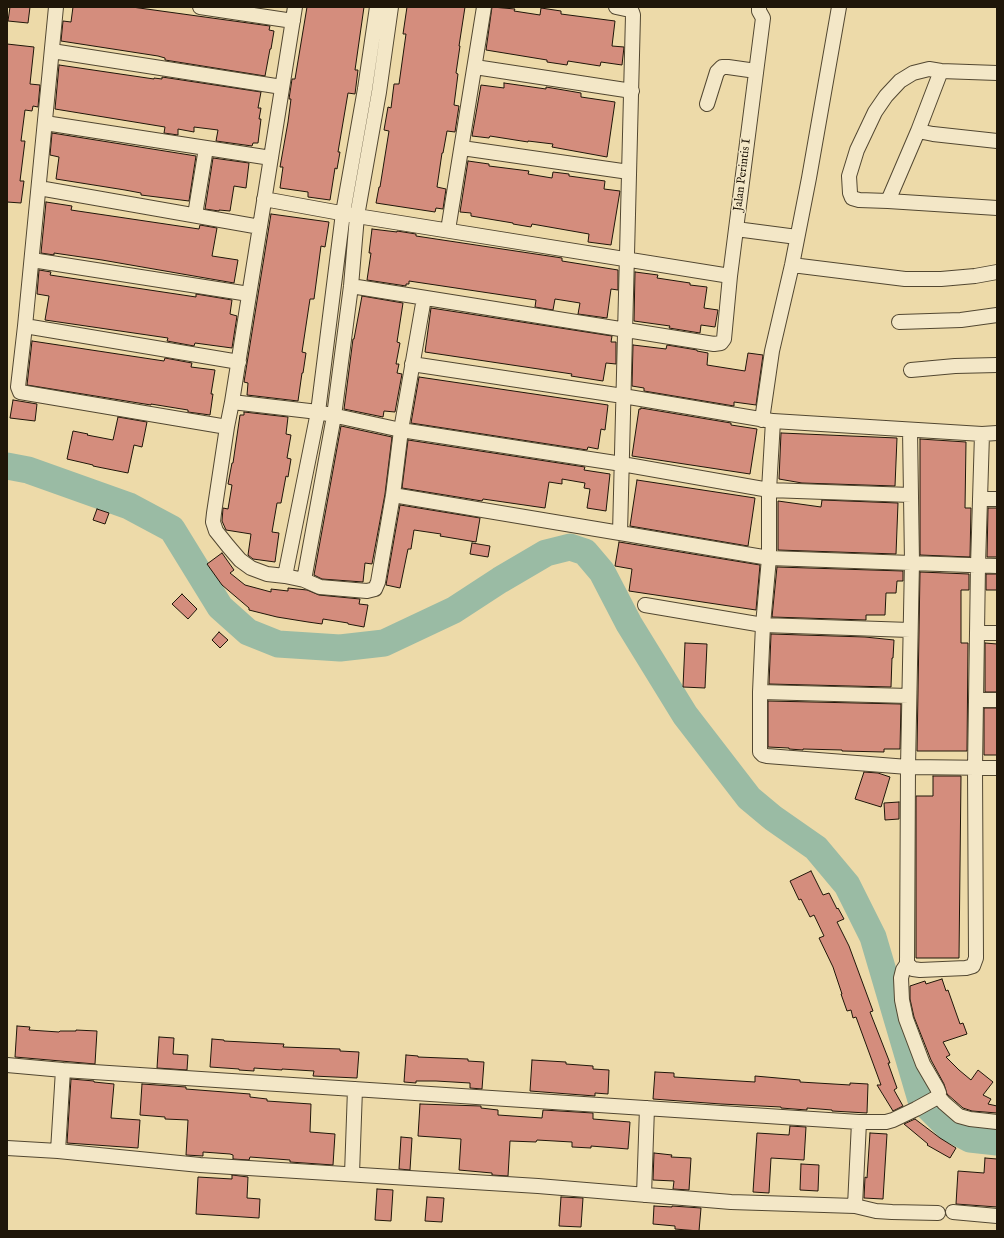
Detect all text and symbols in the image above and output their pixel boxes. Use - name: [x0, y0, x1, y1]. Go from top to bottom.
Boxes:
- street label: Jalan Perintis I: [731, 138, 755, 212]

